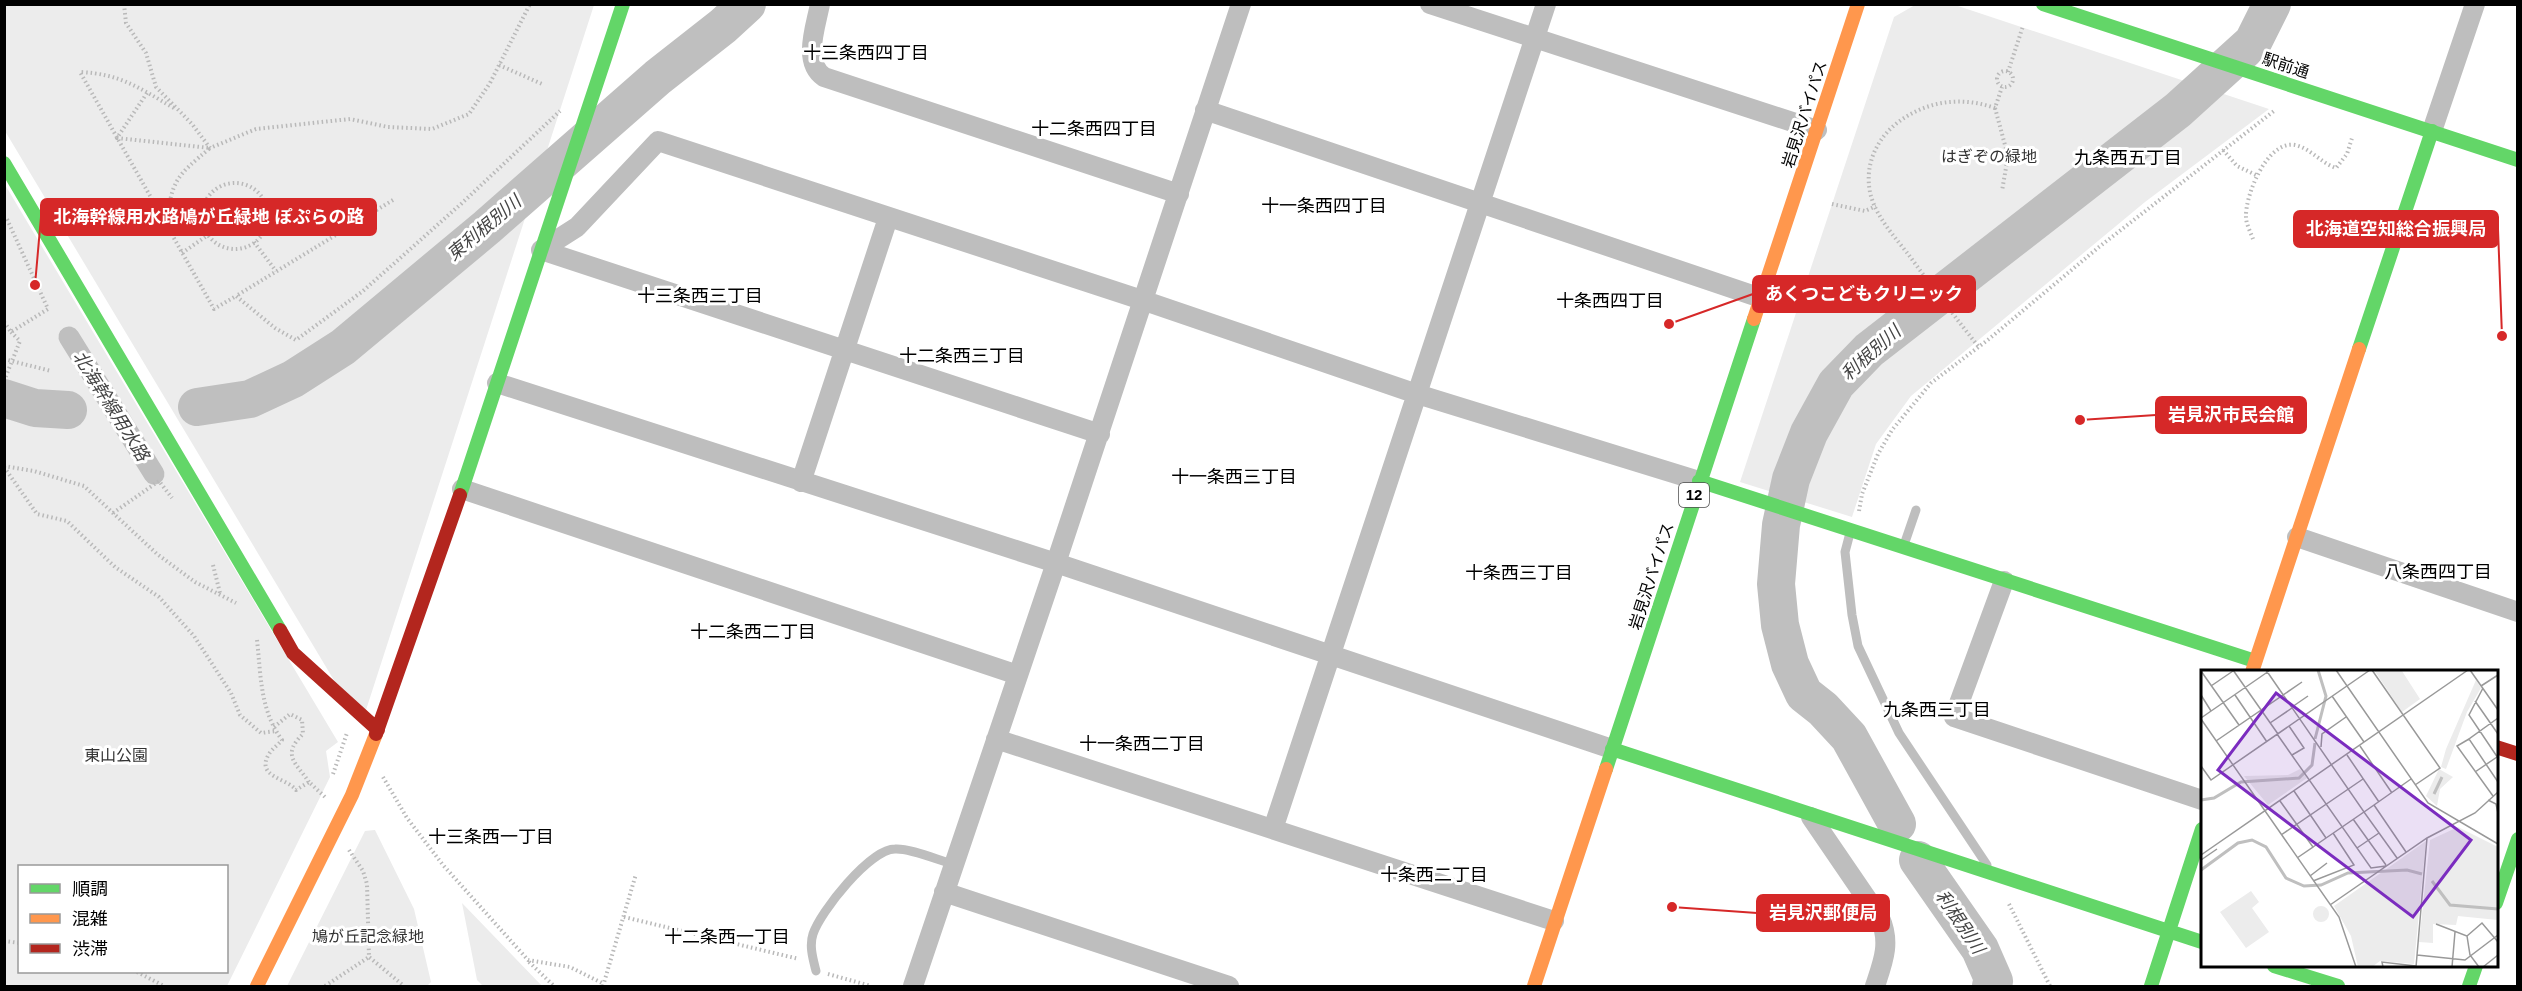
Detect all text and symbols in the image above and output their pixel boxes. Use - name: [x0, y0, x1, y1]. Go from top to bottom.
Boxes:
- district label: 十三条西四丁目: [803, 43, 929, 63]
- street label: 駅前通: [2260, 50, 2311, 81]
- street label: 岩見沢バイパス: [1779, 58, 1830, 170]
- district label: 十二条西四丁目: [1031, 119, 1157, 139]
- park label: はぎぞの緑地: [1941, 148, 2037, 165]
- district label: 九条西五丁目: [2074, 148, 2182, 168]
- water label: 東利根別川: [443, 190, 526, 265]
- district label: 十一条西四丁目: [1261, 196, 1387, 216]
- callout: 北海幹線用水路鳩が丘緑地 ぽぷらの路: [41, 199, 376, 235]
- text: 北海幹線用水路鳩が丘緑地 ぽぷらの路: [53, 207, 365, 227]
- callout: 北海道空知総合振興局: [2294, 211, 2498, 247]
- text: 北海道空知総合振興局: [2306, 219, 2486, 239]
- callout: あくつこどもクリニック: [1753, 276, 1975, 312]
- text: あくつこどもクリニック: [1765, 284, 1963, 304]
- district label: 十三条西三丁目: [637, 286, 763, 306]
- district label: 十条西四丁目: [1556, 291, 1664, 311]
- water label: 利根別川: [1838, 320, 1906, 385]
- district label: 十二条西三丁目: [899, 346, 1025, 366]
- water label: 北海幹線用水路: [69, 347, 154, 466]
- callout: 岩見沢市民会館: [2156, 397, 2306, 433]
- text: 岩見沢市民会館: [2168, 405, 2294, 425]
- district label: 十一条西三丁目: [1171, 467, 1297, 487]
- road number: 12: [1679, 483, 1709, 507]
- street label: 岩見沢バイパス: [1626, 520, 1677, 632]
- district label: 八条西四丁目: [2384, 562, 2492, 582]
- district label: 十条西三丁目: [1465, 563, 1573, 583]
- district label: 十二条西二丁目: [690, 622, 816, 642]
- inset map: [2201, 670, 2498, 967]
- district label: 九条西三丁目: [1883, 700, 1991, 720]
- district label: 十一条西二丁目: [1079, 734, 1205, 754]
- park label: 東山公園: [84, 747, 148, 764]
- district label: 十三条西一丁目: [428, 827, 554, 847]
- legend: [18, 865, 228, 973]
- district label: 十条西二丁目: [1380, 865, 1488, 885]
- text: 順調: [72, 879, 108, 899]
- water label: 利根別川: [1932, 887, 1990, 959]
- callout: 岩見沢郵便局: [1757, 895, 1889, 931]
- text: 岩見沢郵便局: [1769, 903, 1877, 923]
- text: 混雑: [72, 909, 108, 929]
- district label: 十二条西一丁目: [664, 927, 790, 947]
- park label: 鳩が丘記念緑地: [312, 928, 424, 945]
- text: 渋滞: [72, 939, 108, 959]

